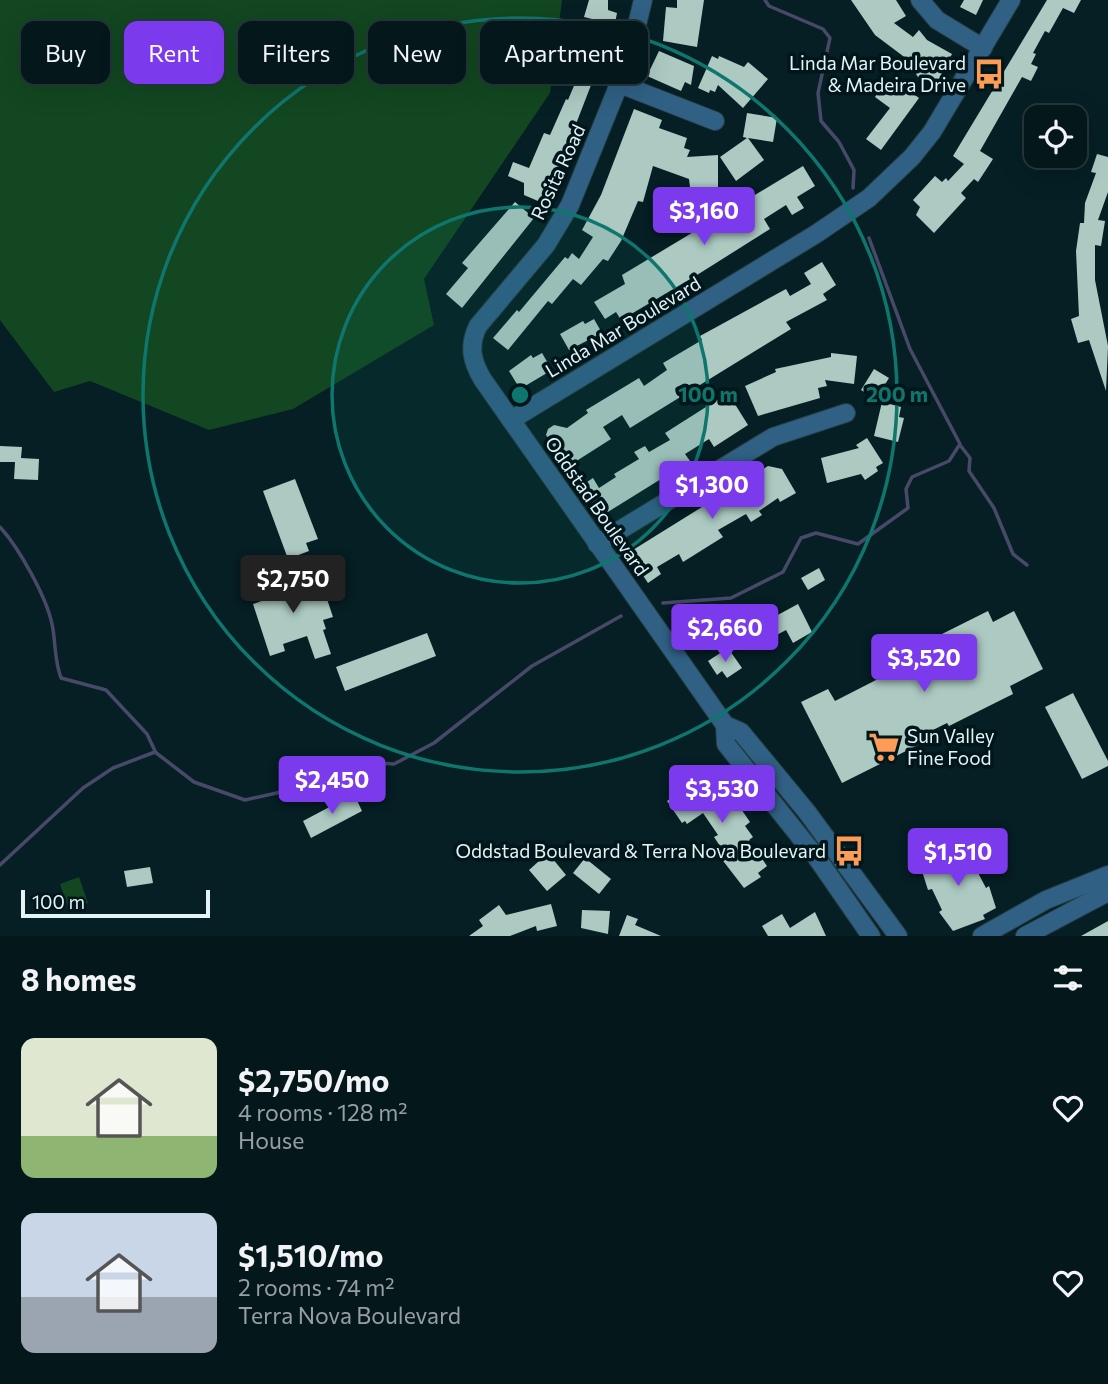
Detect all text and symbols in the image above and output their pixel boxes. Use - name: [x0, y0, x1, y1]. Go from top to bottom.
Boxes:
- chip: Buy: [21, 21, 110, 84]
- chip: Rent: [124, 21, 224, 84]
- chip: Filters: [238, 21, 354, 84]
- chip: New: [368, 21, 466, 84]
- chip: Apartment: [480, 21, 648, 84]
- place label: Linda Mar Boulevard & Madeira Drive: [789, 51, 966, 96]
- bus stop icon: Linda Mar Boulevard & Madeira Drive: [972, 57, 1006, 91]
- map controls: [1024, 105, 1087, 168]
- button: locate: [1024, 105, 1087, 168]
- street label: Rosita Road: [525, 120, 590, 223]
- pin: $3,160: [647, 188, 761, 247]
- text: $3,160: [669, 196, 739, 224]
- street label: Linda Mar Boulevard: [541, 271, 704, 382]
- text: 100 m: [678, 381, 738, 406]
- text: 200 m: [866, 381, 928, 406]
- centre of rings: [508, 383, 532, 407]
- street label: Oddstad Boulevard: [541, 432, 654, 580]
- pin: $1,300: [655, 462, 769, 521]
- text: $1,300: [675, 470, 749, 498]
- pin: $2,750: [236, 556, 350, 615]
- text: $2,750: [256, 564, 330, 592]
- pin: $2,660: [668, 604, 782, 664]
- text: $2,660: [687, 613, 763, 641]
- pin: $3,520: [867, 634, 981, 694]
- text: $3,520: [887, 643, 961, 671]
- place label: Sun Valley Fine Food: [907, 724, 995, 769]
- supermarket icon: Sun Valley Fine Food: [867, 730, 901, 764]
- pin: $2,450: [275, 756, 389, 816]
- text: $2,450: [295, 765, 369, 793]
- pin: $3,530: [665, 766, 779, 825]
- text: $3,530: [685, 774, 759, 802]
- pin: $1,510: [901, 828, 1015, 888]
- bus stop icon: Oddstad Boulevard & Terra Nova Boulevard: [832, 834, 866, 868]
- text: $1,510: [924, 837, 992, 865]
- place label: Oddstad Boulevard & Terra Nova Boulevard: [455, 839, 826, 862]
- scale bar: [21, 887, 210, 919]
- text: 100 m: [32, 890, 85, 913]
- icon: filters: [1049, 959, 1087, 997]
- text: 8 homes: [21, 960, 137, 997]
- text: $2,750/mo: [238, 1061, 389, 1098]
- icon: home: [77, 1066, 161, 1150]
- icon: heart: [1049, 1089, 1087, 1127]
- text: 4 rooms · 128 m²: [238, 1098, 407, 1126]
- text: House: [238, 1126, 304, 1154]
- text: $1,510/mo: [238, 1236, 383, 1273]
- icon: home: [77, 1241, 161, 1325]
- icon: heart: [1049, 1264, 1087, 1302]
- text: 2 rooms · 74 m²: [238, 1273, 394, 1301]
- text: Terra Nova Boulevard: [238, 1301, 461, 1329]

